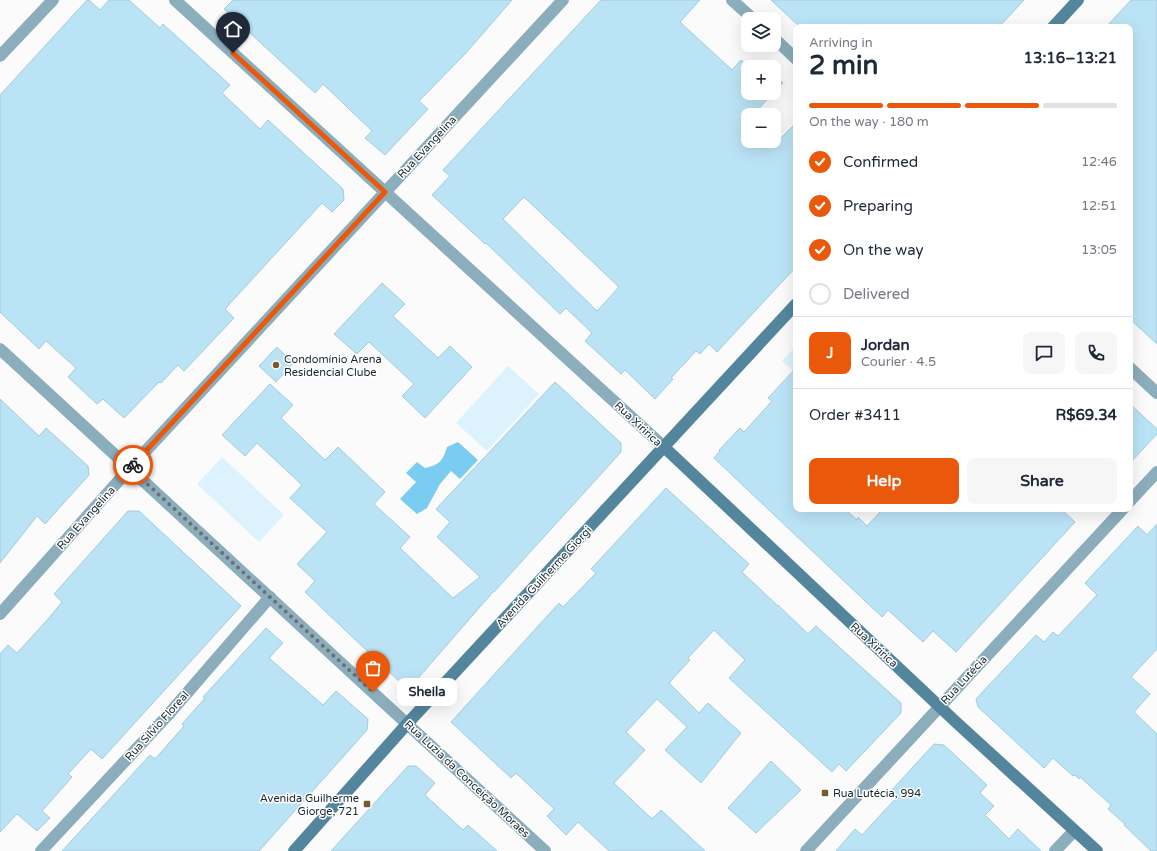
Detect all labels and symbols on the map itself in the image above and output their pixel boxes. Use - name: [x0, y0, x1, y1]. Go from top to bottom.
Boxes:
- pin: [216, 12, 250, 53]
- street label: Rua Evangelina: [395, 113, 459, 181]
- place label: Condomínio Arena Residencial Clube: [284, 353, 382, 379]
- marker: Condomínio Arena Residencial Clube: [271, 360, 281, 370]
- street label: Rua Xiririca: [612, 399, 664, 449]
- courier: [113, 445, 153, 485]
- street label: Rua Evangelina: [54, 484, 118, 552]
- street label: Avenida Guilherme Giorgi: [494, 524, 594, 630]
- street label: Rua Xiririca: [848, 620, 900, 670]
- pin: [356, 651, 390, 692]
- street label: Rua Lutécia: [938, 653, 990, 707]
- callout: Sheila: [397, 678, 457, 706]
- street label: Rua Sílvio Floreal: [122, 689, 192, 763]
- street label: Rua Luzia da Conceição Moraes: [402, 718, 532, 840]
- place label: Rua Lutécia, 994: [833, 787, 921, 800]
- marker: Rua Lutécia, 994: [820, 788, 830, 798]
- place label: Avenida Guilherme Giorge, 721: [260, 792, 359, 818]
- marker: Avenida Guilherme Giorge, 721: [362, 799, 372, 809]

